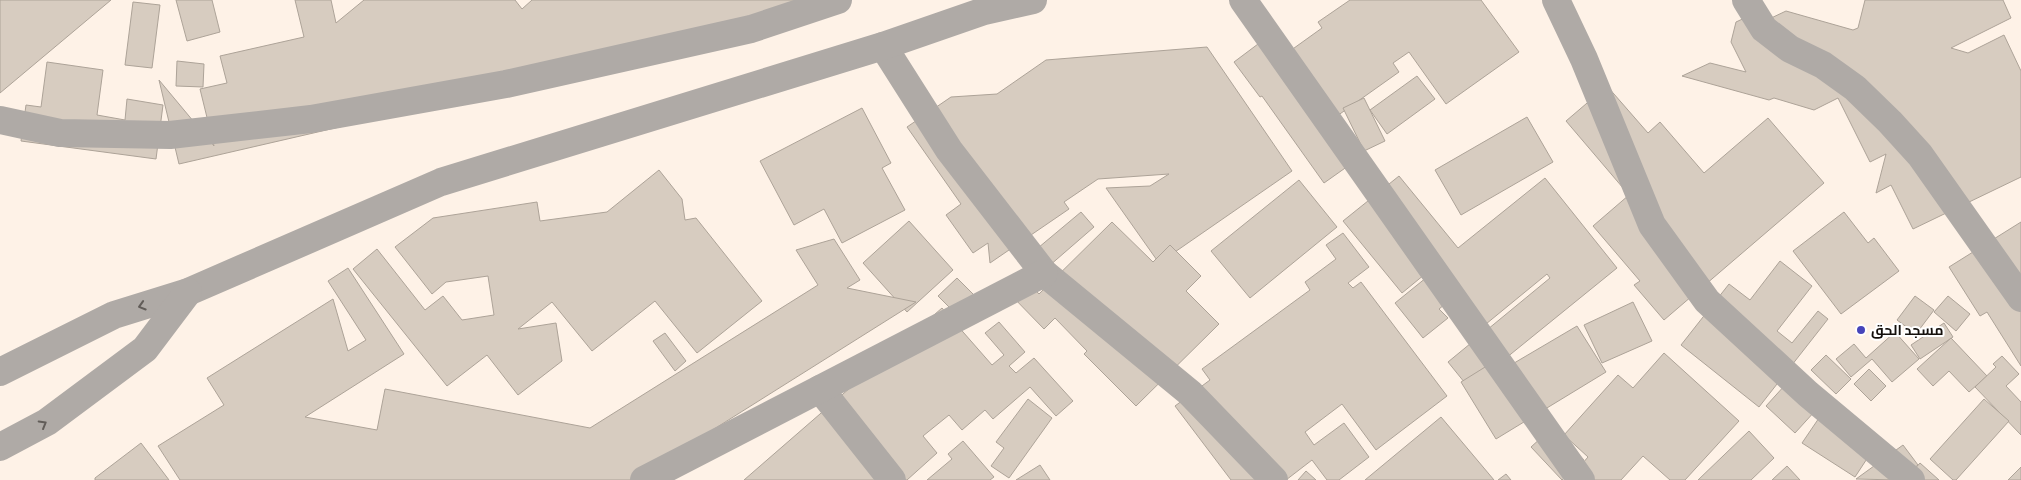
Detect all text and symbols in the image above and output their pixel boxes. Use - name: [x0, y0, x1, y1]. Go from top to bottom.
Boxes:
- one-way arrow: [138, 301, 146, 311]
- place label: مسجد الحق: [1871, 322, 1943, 339]
- marker: مسجد الحق: [1855, 324, 1867, 336]
- one-way arrow: [38, 420, 47, 430]

